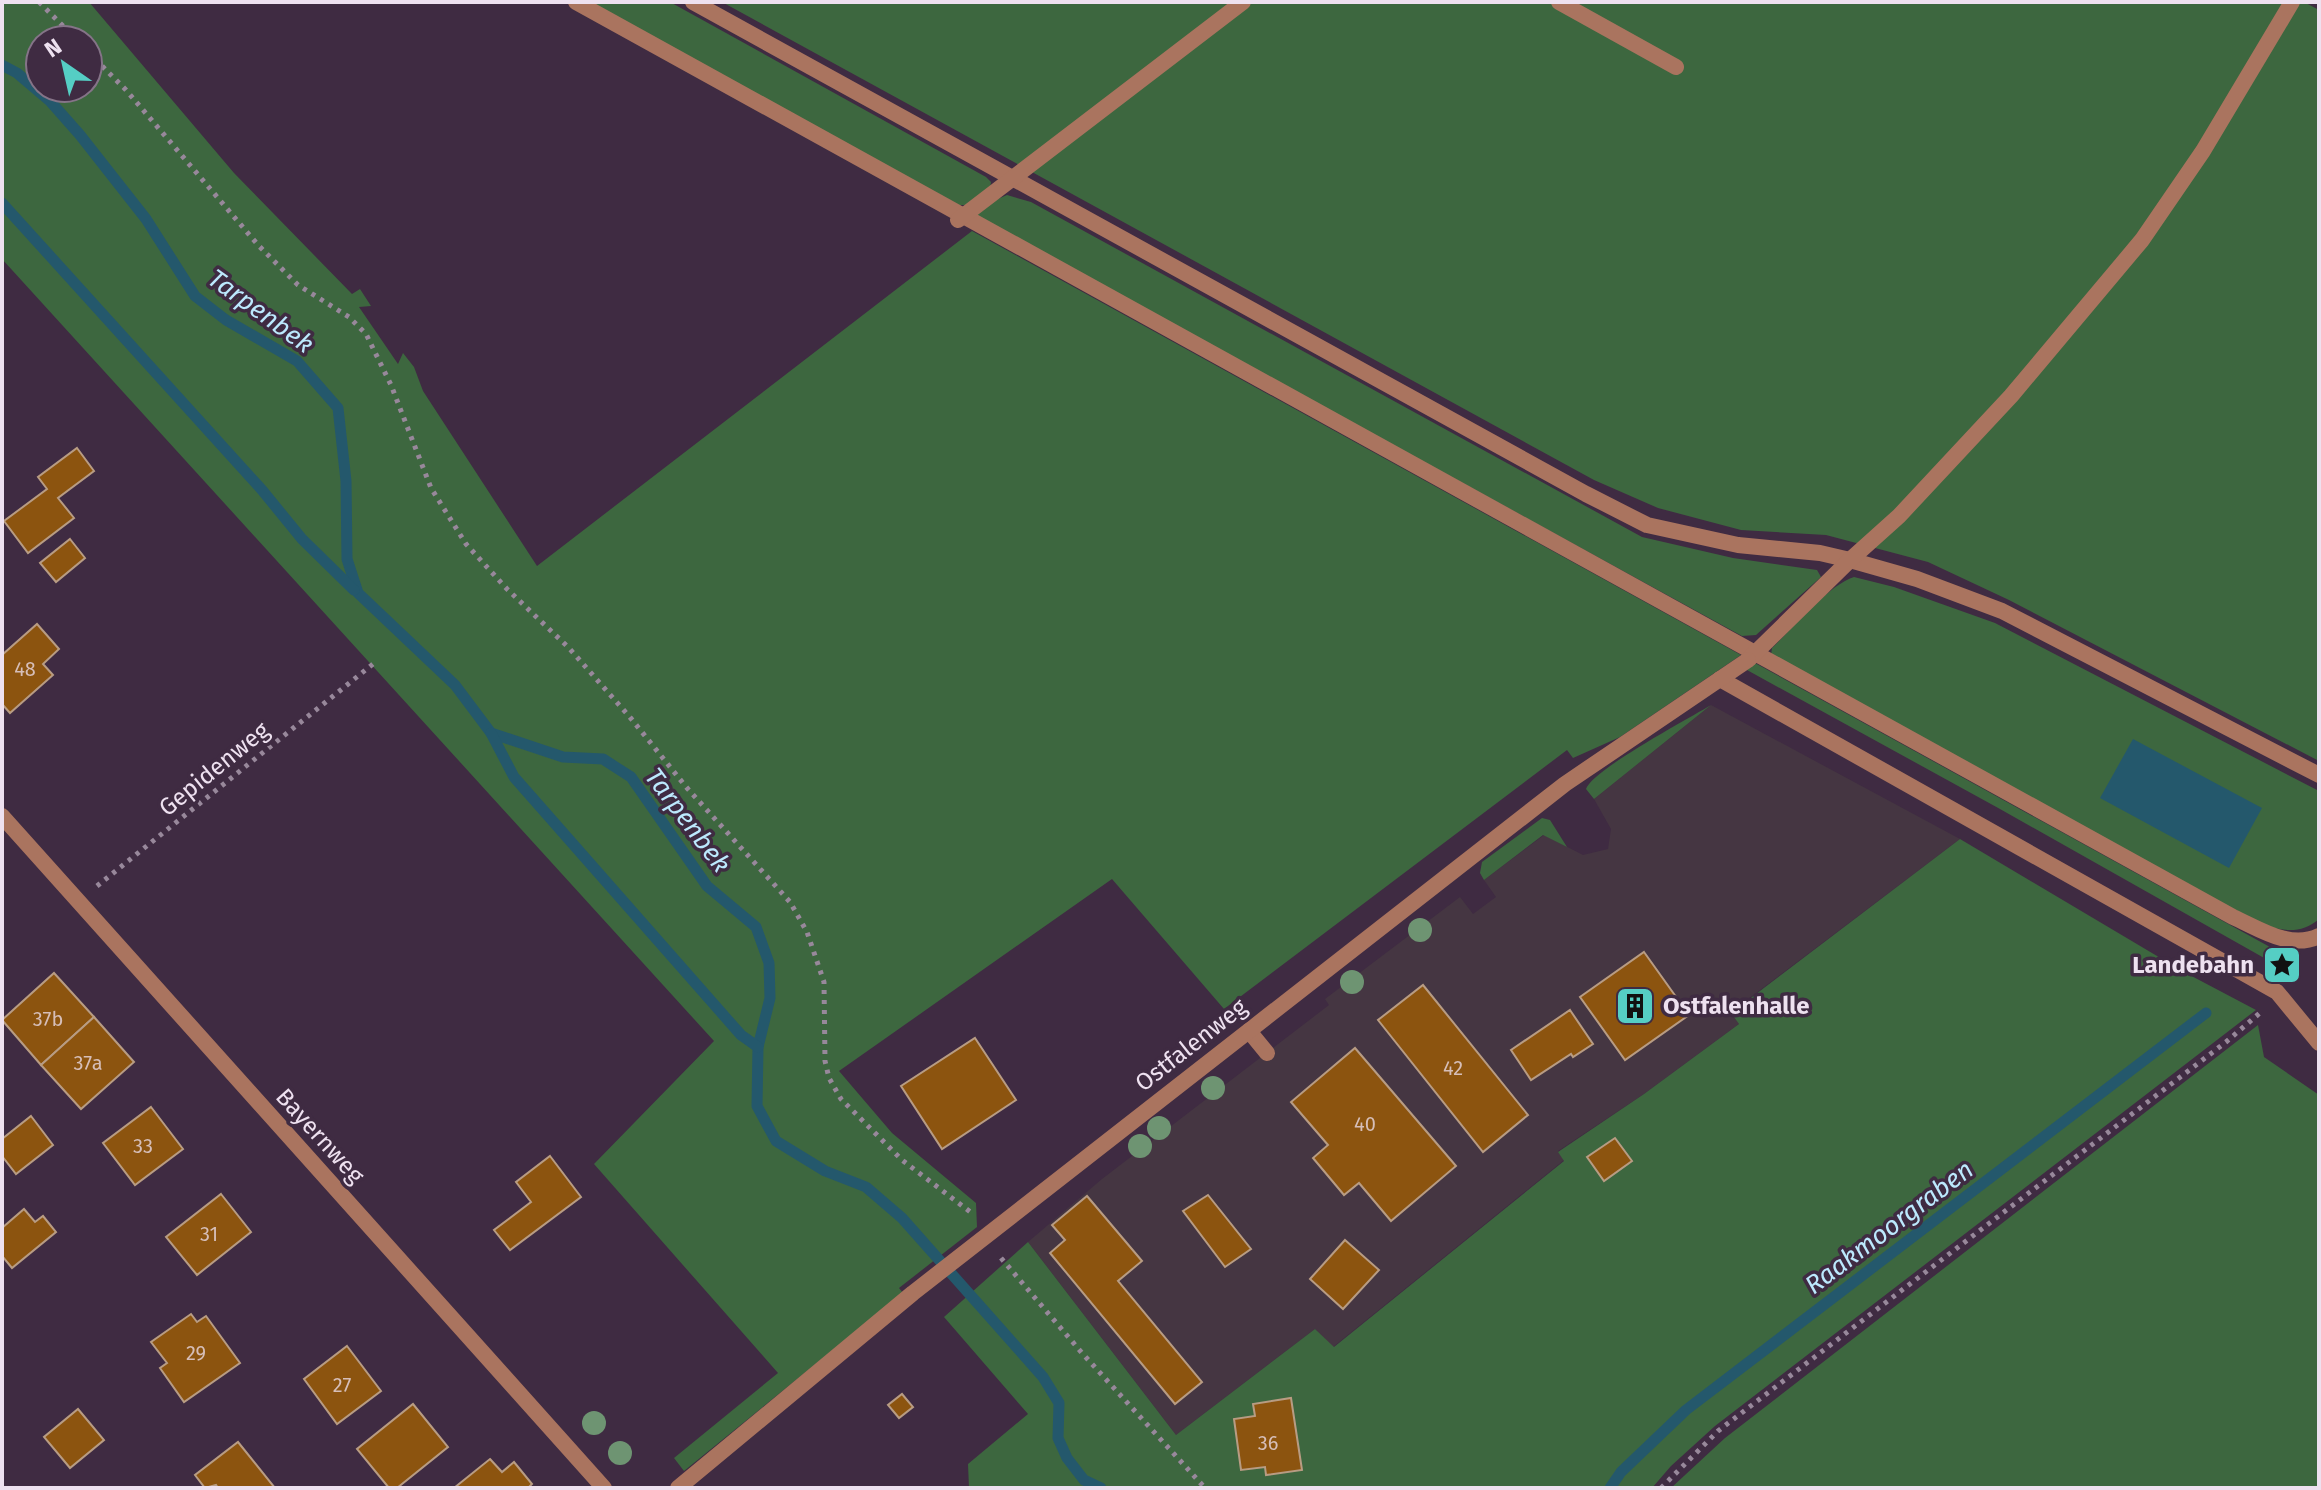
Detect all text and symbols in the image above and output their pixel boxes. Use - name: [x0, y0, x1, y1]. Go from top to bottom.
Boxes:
- north arrow: [24, 24, 104, 104]
- text: N: [39, 33, 67, 63]
- water label: Tarpenbek: [202, 263, 319, 360]
- house number: 48: [14, 657, 36, 681]
- street label: Gepidenweg: [153, 716, 275, 822]
- water label: Tarpenbek: [638, 762, 737, 879]
- place icon: Landebahn: [2261, 944, 2303, 986]
- place label: Landebahn: [2132, 951, 2254, 979]
- building icon: Ostfalenhalle: [1614, 985, 1656, 1027]
- place label: Ostfalenhalle: [1663, 992, 1810, 1020]
- street label: Ostfalenweg: [1130, 993, 1253, 1097]
- house number: 37b: [33, 1007, 63, 1031]
- house number: 37a: [73, 1051, 103, 1075]
- house number: 42: [1443, 1056, 1463, 1080]
- street label: Bayernweg: [270, 1083, 370, 1190]
- house number: 40: [1354, 1112, 1376, 1136]
- house number: 33: [133, 1134, 153, 1158]
- water label: Raakmoorgraben: [1799, 1154, 1980, 1301]
- house number: 31: [200, 1222, 218, 1246]
- house number: 29: [186, 1341, 206, 1365]
- house number: 27: [333, 1373, 351, 1397]
- house number: 36: [1258, 1431, 1278, 1455]

